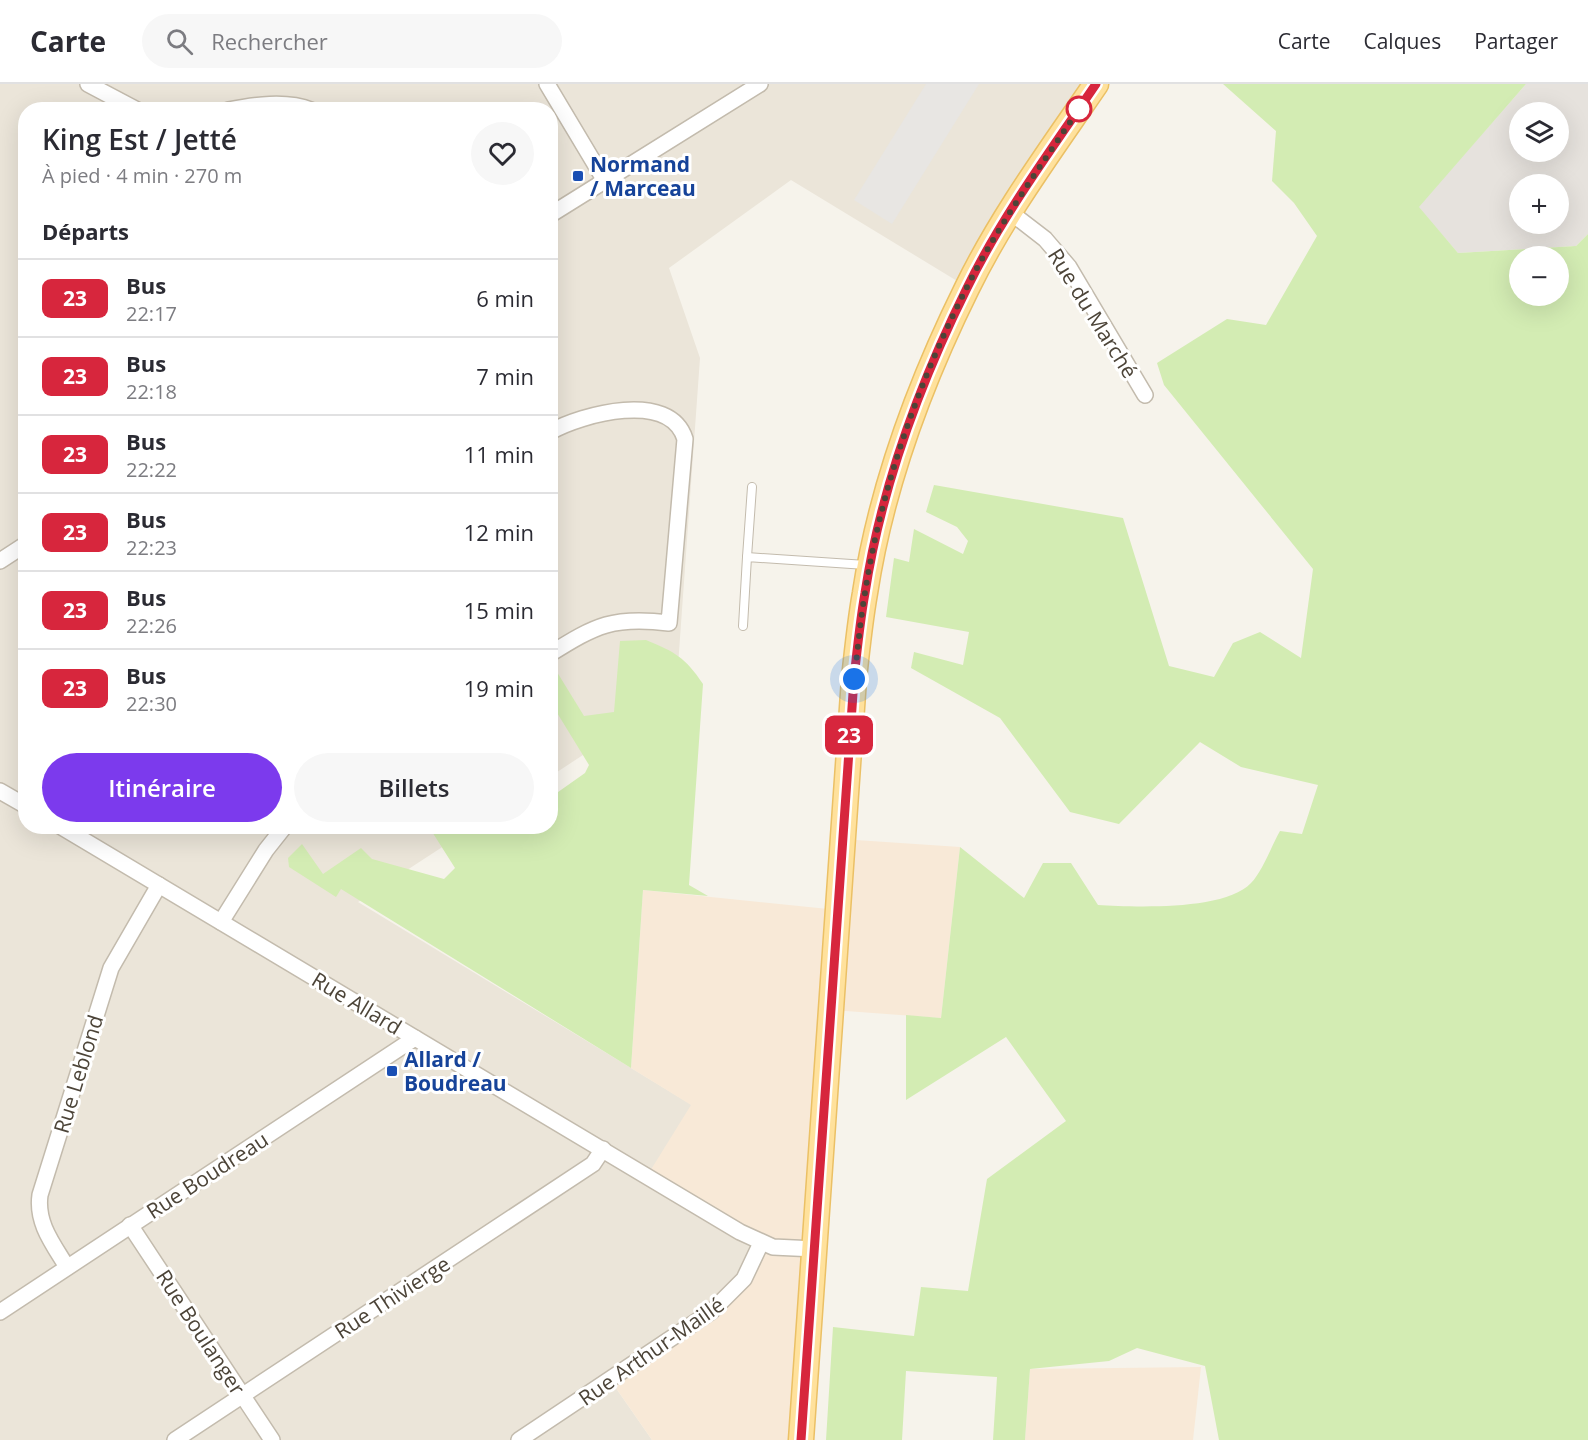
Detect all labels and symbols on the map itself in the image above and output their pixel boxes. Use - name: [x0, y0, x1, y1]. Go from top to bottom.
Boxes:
- unlabelled marker: [1066, 96, 1092, 122]
- place label: Normand / Marceau: [590, 150, 696, 202]
- marker: Normand / Marceau: [571, 169, 585, 183]
- street label: Rue du Marché: [1042, 243, 1144, 383]
- your location: [839, 664, 869, 694]
- line badge: 23: [822, 716, 876, 754]
- street label: Rue Allard: [307, 965, 407, 1041]
- street label: Rue Leblond: [47, 1011, 109, 1137]
- place label: Allard / Boudreau: [404, 1045, 507, 1097]
- marker: Allard / Boudreau: [385, 1064, 399, 1078]
- street label: Rue Boudreau: [141, 1125, 273, 1225]
- street label: Rue Thivierge: [329, 1249, 455, 1345]
- street label: Rue Boulanger: [150, 1264, 252, 1400]
- street label: Rue Arthur-Maillé: [573, 1290, 729, 1412]

